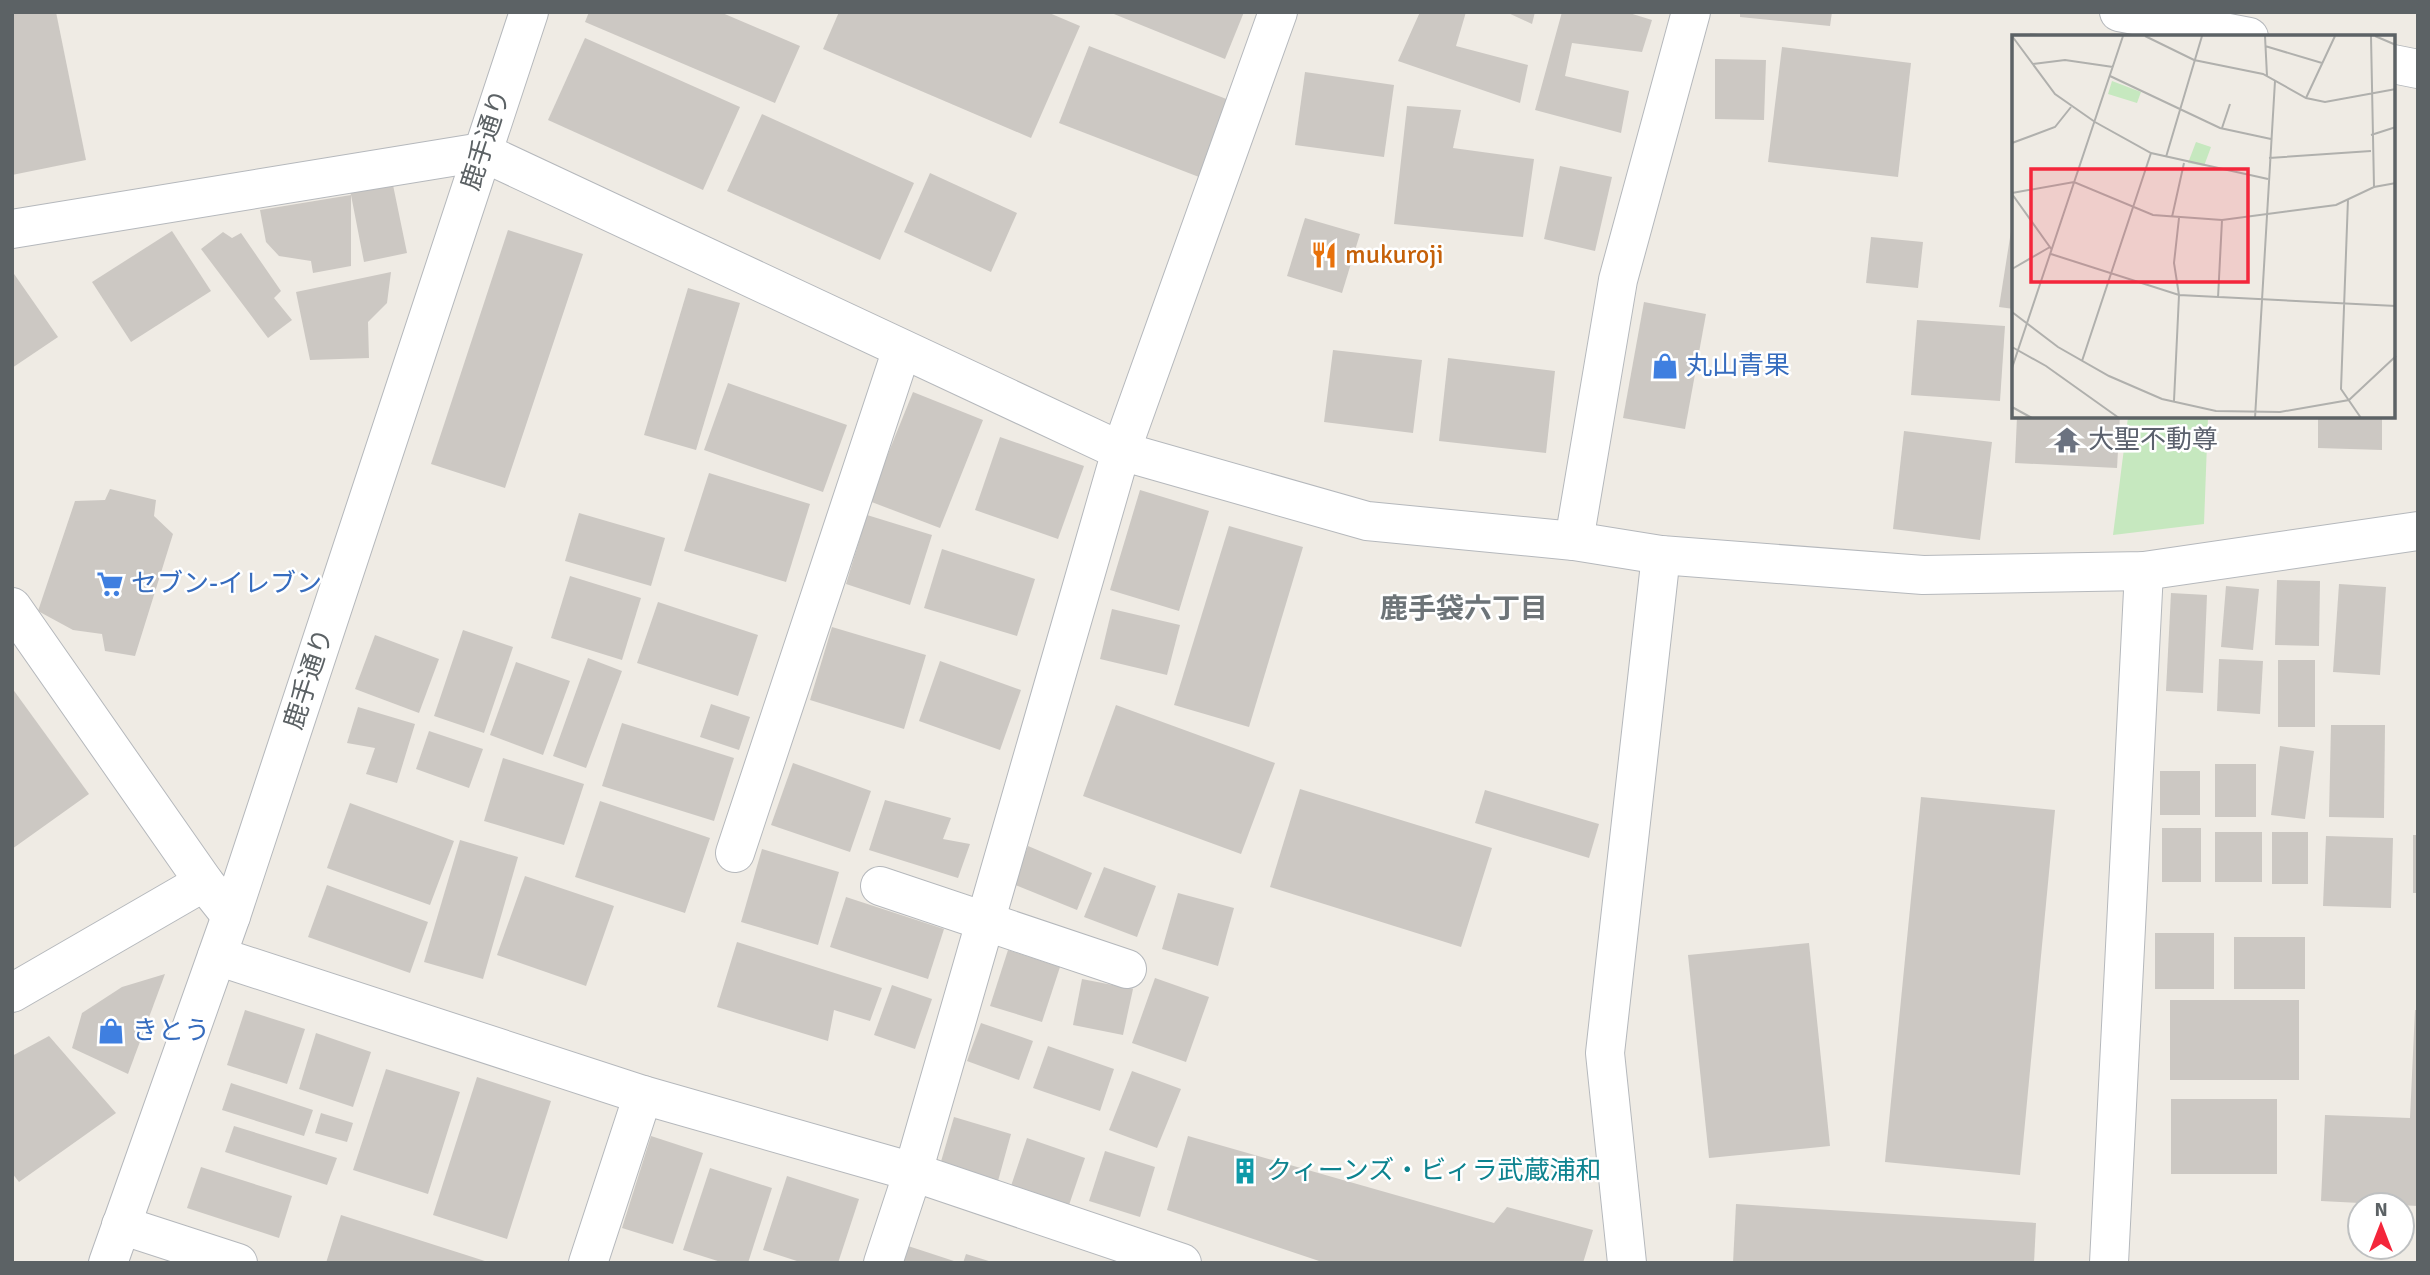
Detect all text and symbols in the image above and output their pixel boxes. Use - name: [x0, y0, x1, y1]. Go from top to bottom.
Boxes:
- inset map: [2012, 35, 2395, 418]
- street label: 鹿手通り: [455, 86, 517, 194]
- place label: mukuroji: [1345, 239, 1444, 271]
- restaurant icon: mukuroji: [1309, 240, 1339, 270]
- place label: 丸山青果: [1686, 350, 1790, 382]
- shop icon: 丸山青果: [1650, 351, 1680, 381]
- place label: 大聖不動尊: [2088, 424, 2218, 456]
- temple icon: 大聖不動尊: [2052, 425, 2082, 455]
- place label: セブン-イレブン: [131, 568, 322, 600]
- supermarket icon: セブン-イレブン: [95, 569, 125, 599]
- district label: 鹿手袋六丁目: [1380, 592, 1548, 626]
- street label: 鹿手通り: [278, 625, 340, 733]
- place label: きとう: [132, 1015, 210, 1047]
- shop icon: きとう: [96, 1016, 126, 1046]
- place label: クィーンズ・ビィラ武蔵浦和: [1266, 1155, 1602, 1187]
- building icon: クィーンズ・ビィラ武蔵浦和: [1230, 1156, 1260, 1186]
- north arrow: [2346, 1191, 2416, 1261]
- text: N: [2374, 1198, 2388, 1222]

